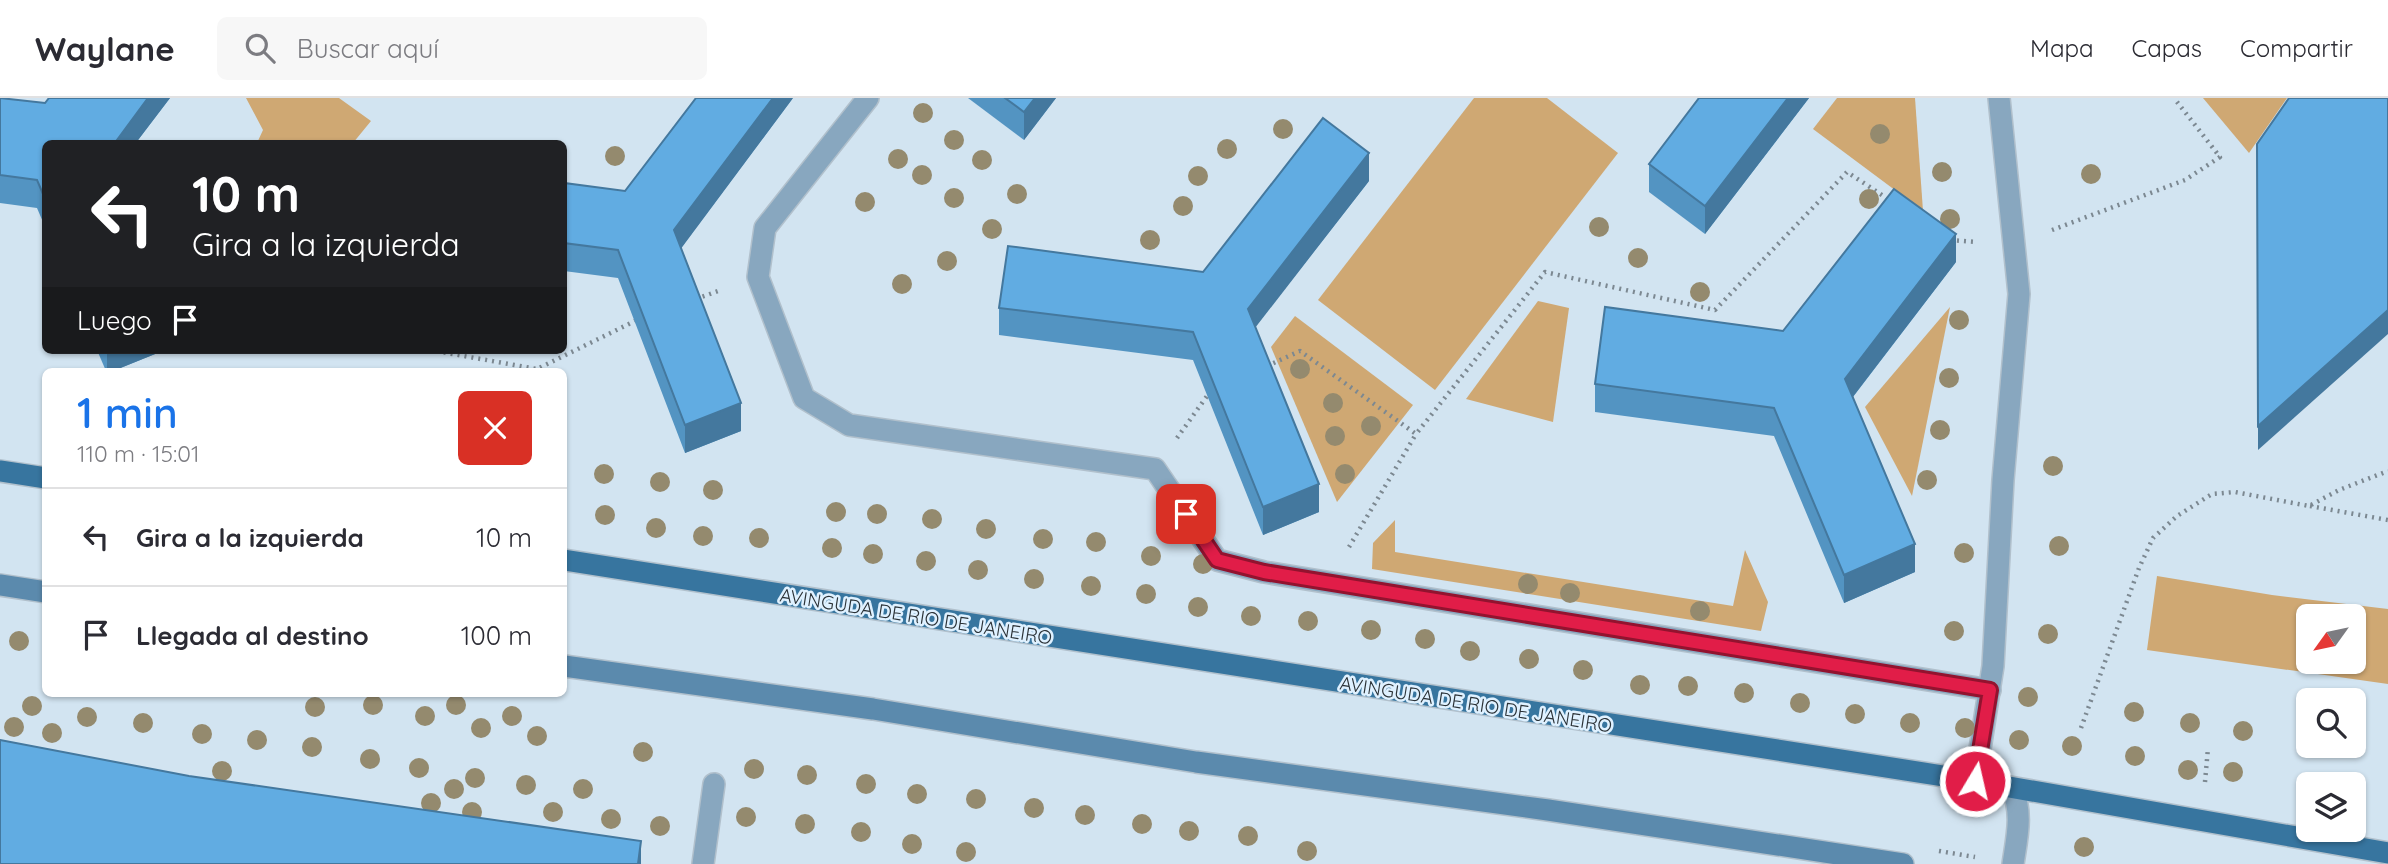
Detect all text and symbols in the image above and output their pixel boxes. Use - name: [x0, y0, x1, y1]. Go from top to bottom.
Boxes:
- search box: [217, 17, 707, 80]
- text: Waylane: [35, 28, 175, 69]
- icon: search: [241, 29, 279, 67]
- text: Buscar aquí: [297, 32, 439, 65]
- text: Mapa: [2030, 33, 2094, 63]
- text: Capas: [2132, 33, 2202, 63]
- text: Compartir: [2240, 33, 2353, 63]
- text: 10 m: [192, 163, 300, 224]
- icon: left: [77, 168, 168, 259]
- text: Gira a la izquierda: [192, 224, 460, 264]
- icon: arrive: [166, 301, 204, 339]
- text: Luego: [77, 304, 152, 337]
- text: 1 min: [77, 386, 178, 439]
- button: close: [458, 391, 532, 465]
- text: 110 m · 15:01: [77, 439, 200, 468]
- pin: [1156, 484, 1216, 544]
- icon: arrive: [1167, 495, 1205, 533]
- icon: left: [77, 518, 115, 556]
- text: Gira a la izquierda: [136, 521, 364, 554]
- text: 10 m: [476, 521, 532, 554]
- street label: AVINGUDA DE RIO DE JANEIRO: [778, 583, 1054, 649]
- north arrow: [2296, 604, 2366, 674]
- map controls: [2296, 604, 2366, 842]
- icon: arrive: [77, 616, 115, 654]
- text: Llegada al destino: [136, 619, 369, 652]
- text: 100 m: [461, 619, 532, 652]
- street label: AVINGUDA DE RIO DE JANEIRO: [1338, 671, 1614, 737]
- button: search: [2296, 688, 2366, 758]
- position arrow: [1938, 744, 2012, 818]
- button: layers: [2296, 772, 2366, 842]

